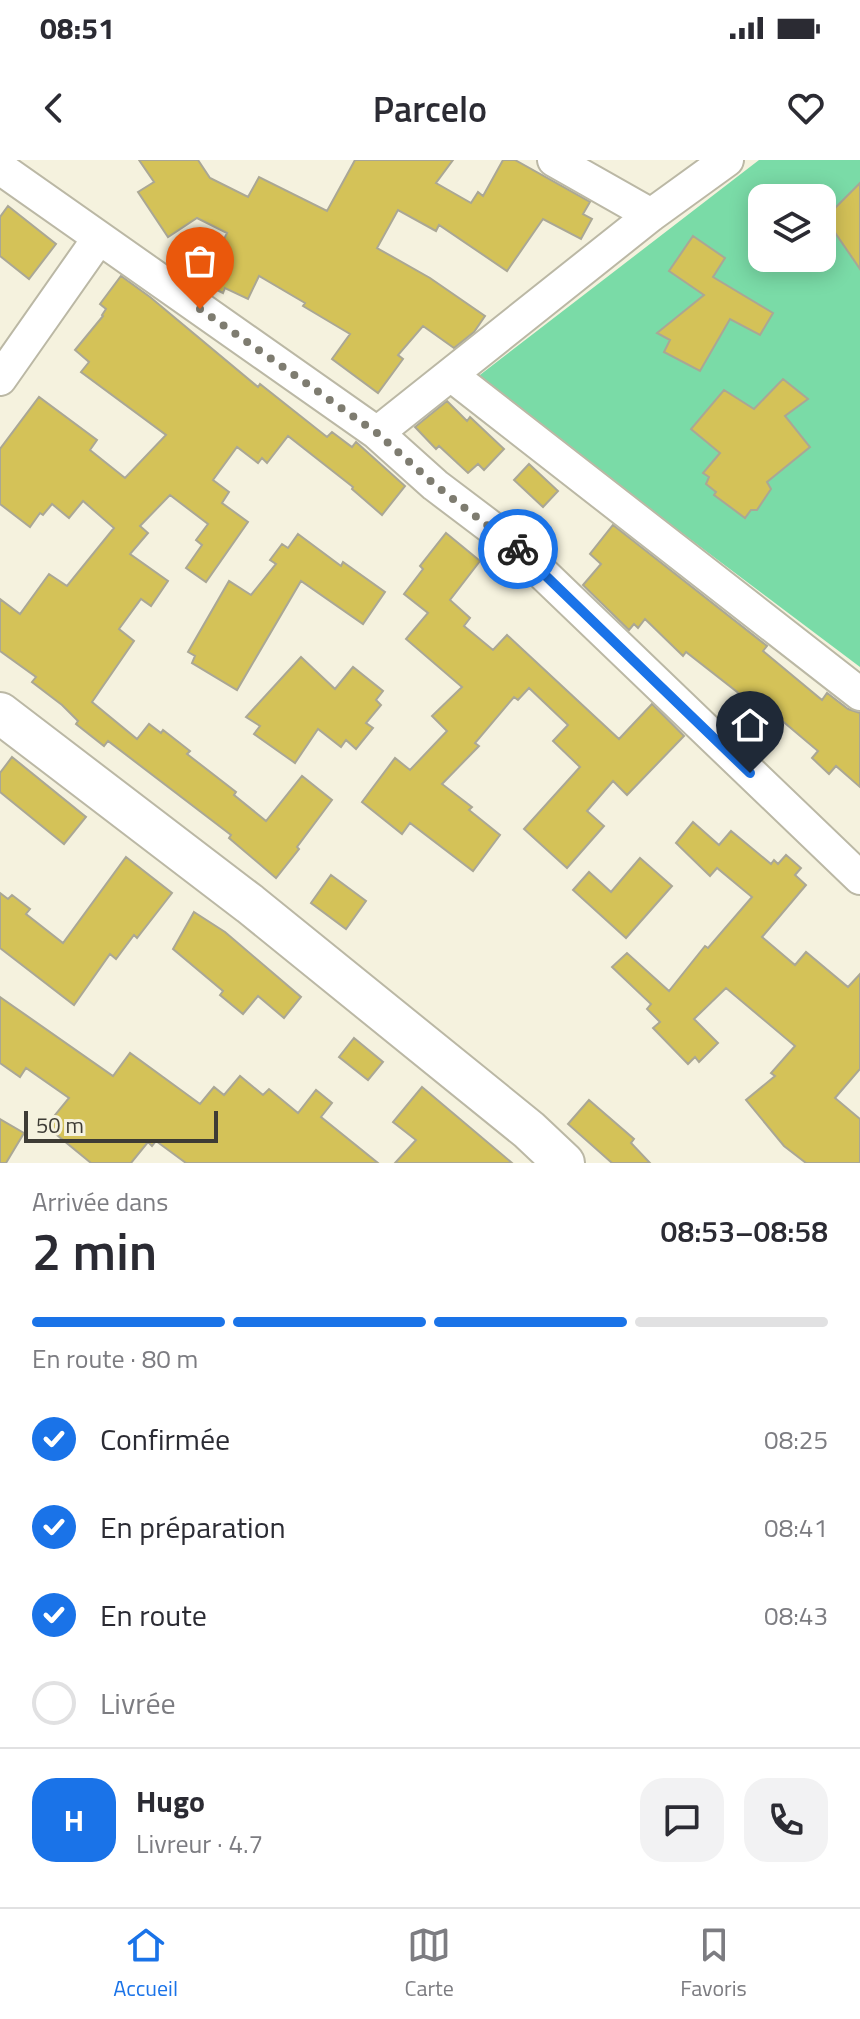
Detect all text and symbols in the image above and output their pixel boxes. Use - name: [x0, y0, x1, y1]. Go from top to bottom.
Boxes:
- text: 08:51: [40, 5, 115, 51]
- text: Parcelo: [373, 81, 487, 136]
- icon: back: [32, 86, 76, 130]
- icon: heart: [784, 86, 828, 130]
- map controls: [748, 184, 836, 272]
- button: layers: [748, 184, 836, 272]
- pin: [166, 227, 234, 309]
- icon: bag: [178, 239, 222, 283]
- courier: [478, 509, 558, 589]
- icon: bike: [496, 527, 540, 571]
- pin: [716, 691, 784, 773]
- icon: home: [728, 703, 772, 747]
- scale bar: [24, 1107, 218, 1143]
- text: 50 m: [36, 1108, 84, 1142]
- text: Arrivée dans: [32, 1182, 168, 1221]
- text: 08:53–08:58: [661, 1208, 828, 1254]
- text: 2 min: [32, 1211, 157, 1290]
- text: En route · 80 m: [32, 1339, 198, 1378]
- text: Confirmée: [100, 1416, 230, 1462]
- icon: check: [32, 1417, 76, 1461]
- text: 08:25: [764, 1420, 828, 1459]
- text: En préparation: [100, 1504, 286, 1550]
- icon: check: [32, 1505, 76, 1549]
- text: 08:41: [764, 1508, 828, 1547]
- text: En route: [100, 1592, 207, 1638]
- icon: check: [32, 1593, 76, 1637]
- text: 08:43: [764, 1596, 828, 1635]
- text: Livrée: [100, 1680, 176, 1726]
- text: Hugo: [136, 1778, 205, 1824]
- button: chat: [640, 1778, 724, 1862]
- button: phone: [744, 1778, 828, 1862]
- text: H: [64, 1797, 84, 1843]
- text: Livreur · 4.7: [136, 1824, 263, 1863]
- tab: Accueil: [113, 1923, 178, 2005]
- tab: Carte: [404, 1923, 454, 2005]
- tab: Favoris: [680, 1923, 747, 2005]

